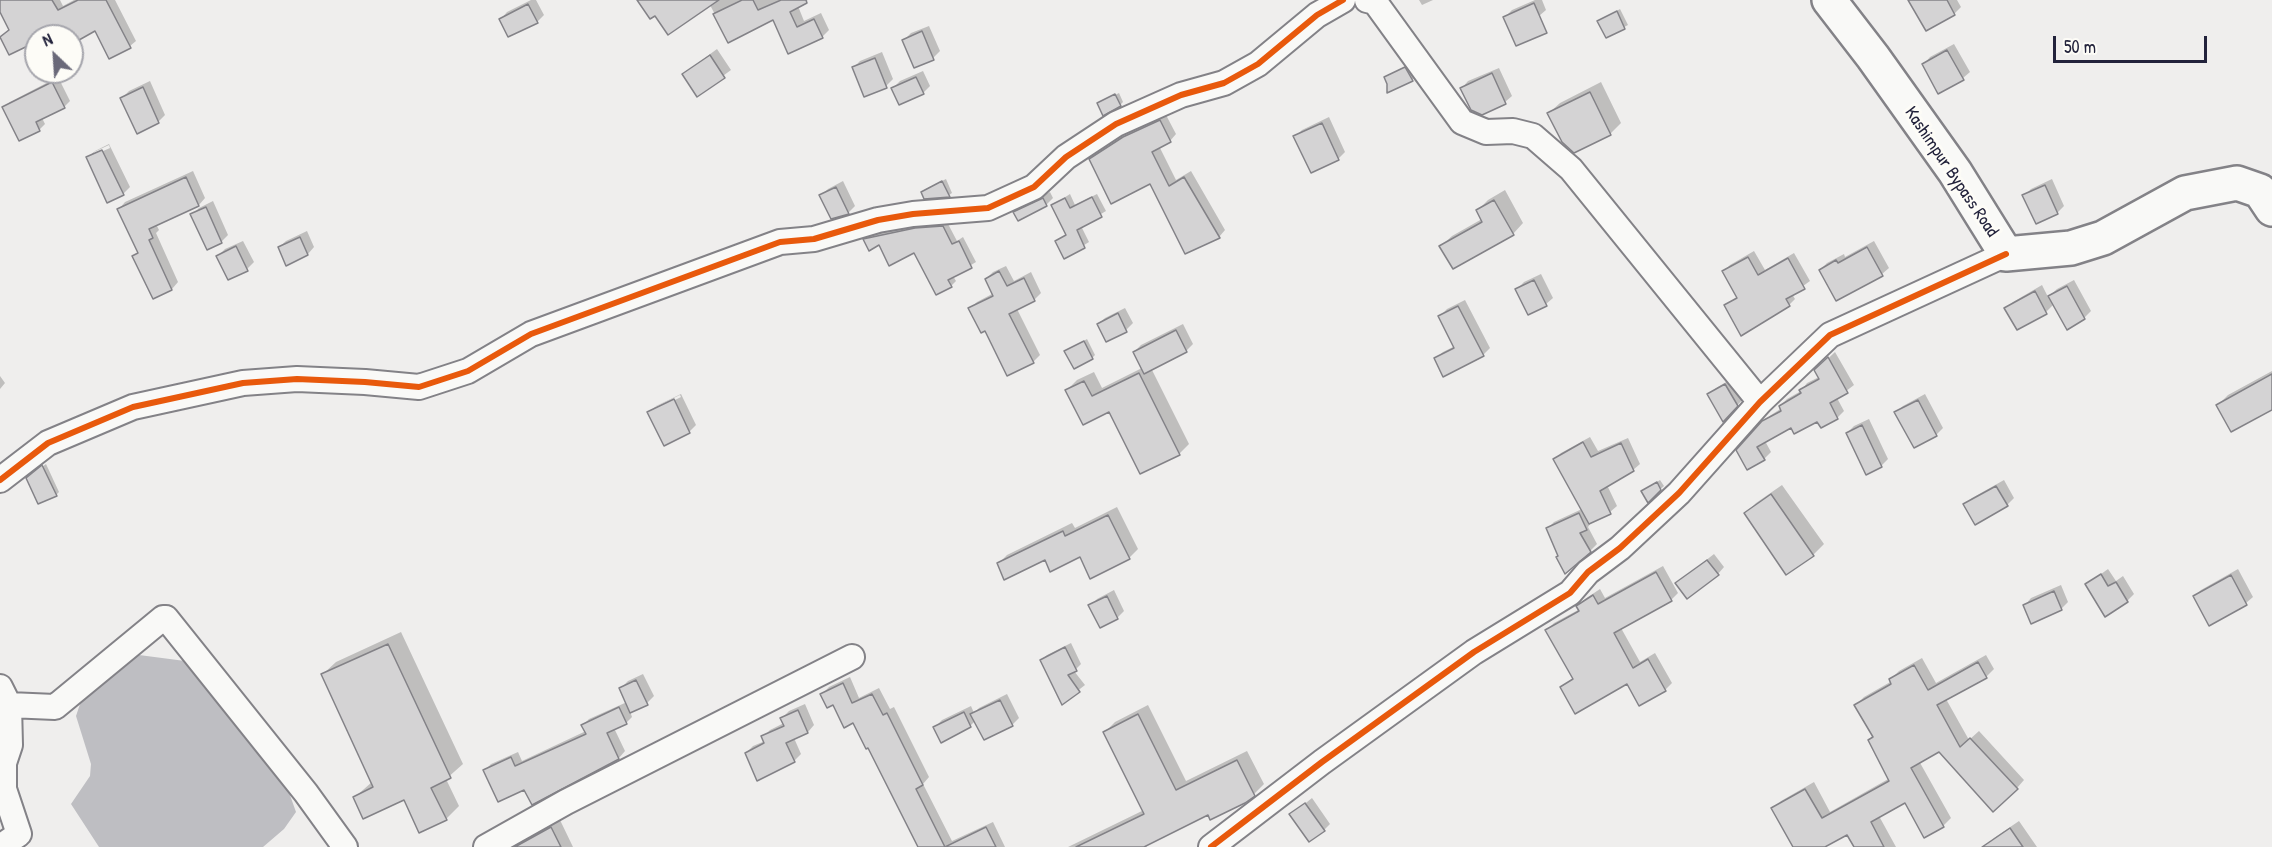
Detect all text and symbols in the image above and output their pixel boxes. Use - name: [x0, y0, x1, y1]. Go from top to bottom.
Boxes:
- north arrow: [24, 24, 84, 84]
- scale bar: [2056, 24, 2210, 62]
- text: N: [39, 28, 56, 51]
- text: 50 m: [2064, 34, 2096, 59]
- street label: Kashimpur Bypass Road: [1899, 103, 2003, 241]

